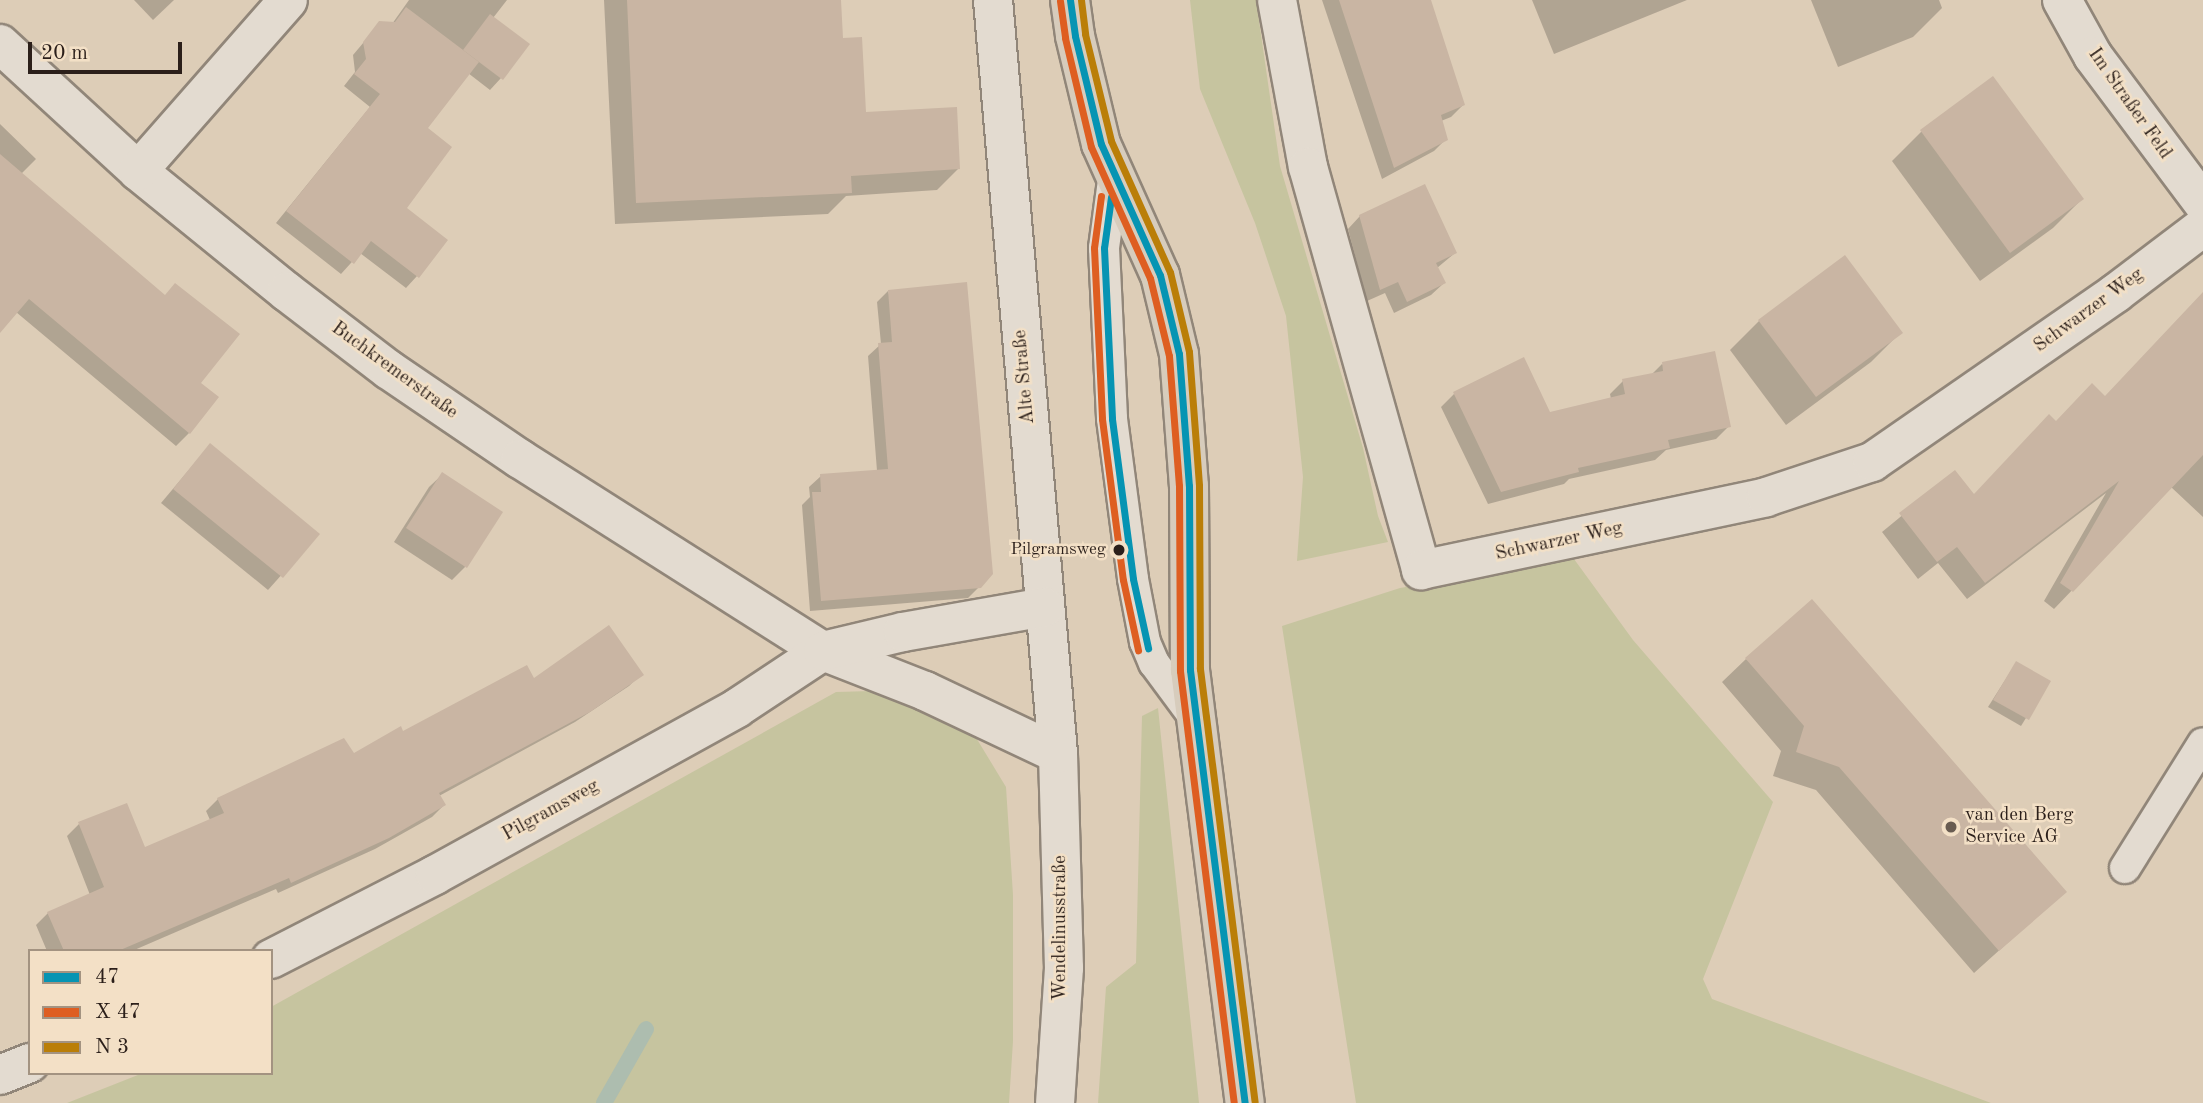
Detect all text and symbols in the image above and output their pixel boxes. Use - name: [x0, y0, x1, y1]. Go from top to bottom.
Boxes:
- scale bar: [32, 28, 186, 72]
- text: 20 m: [41, 43, 88, 64]
- street label: Im Straßer Feld: [2082, 44, 2176, 164]
- street label: Schwarzer Weg: [2030, 264, 2148, 358]
- street label: Buchkremerstraße: [326, 317, 462, 425]
- street label: Alte Straße: [1010, 329, 1040, 425]
- street label: Schwarzer Weg: [1493, 517, 1625, 567]
- place label: Pilgramsweg: [1010, 540, 1106, 560]
- marker: Pilgramsweg: [1112, 543, 1126, 557]
- street label: Pilgramsweg: [499, 775, 603, 847]
- place label: van den Berg Service AG: [1965, 805, 2074, 849]
- marker: van den Berg Service AG: [1943, 819, 1959, 835]
- street label: Wendelinusstraße: [1050, 855, 1072, 1001]
- legend: [28, 949, 273, 1075]
- text: 47: [95, 967, 119, 988]
- text: X 47: [95, 1002, 141, 1023]
- text: N 3: [95, 1037, 129, 1058]

